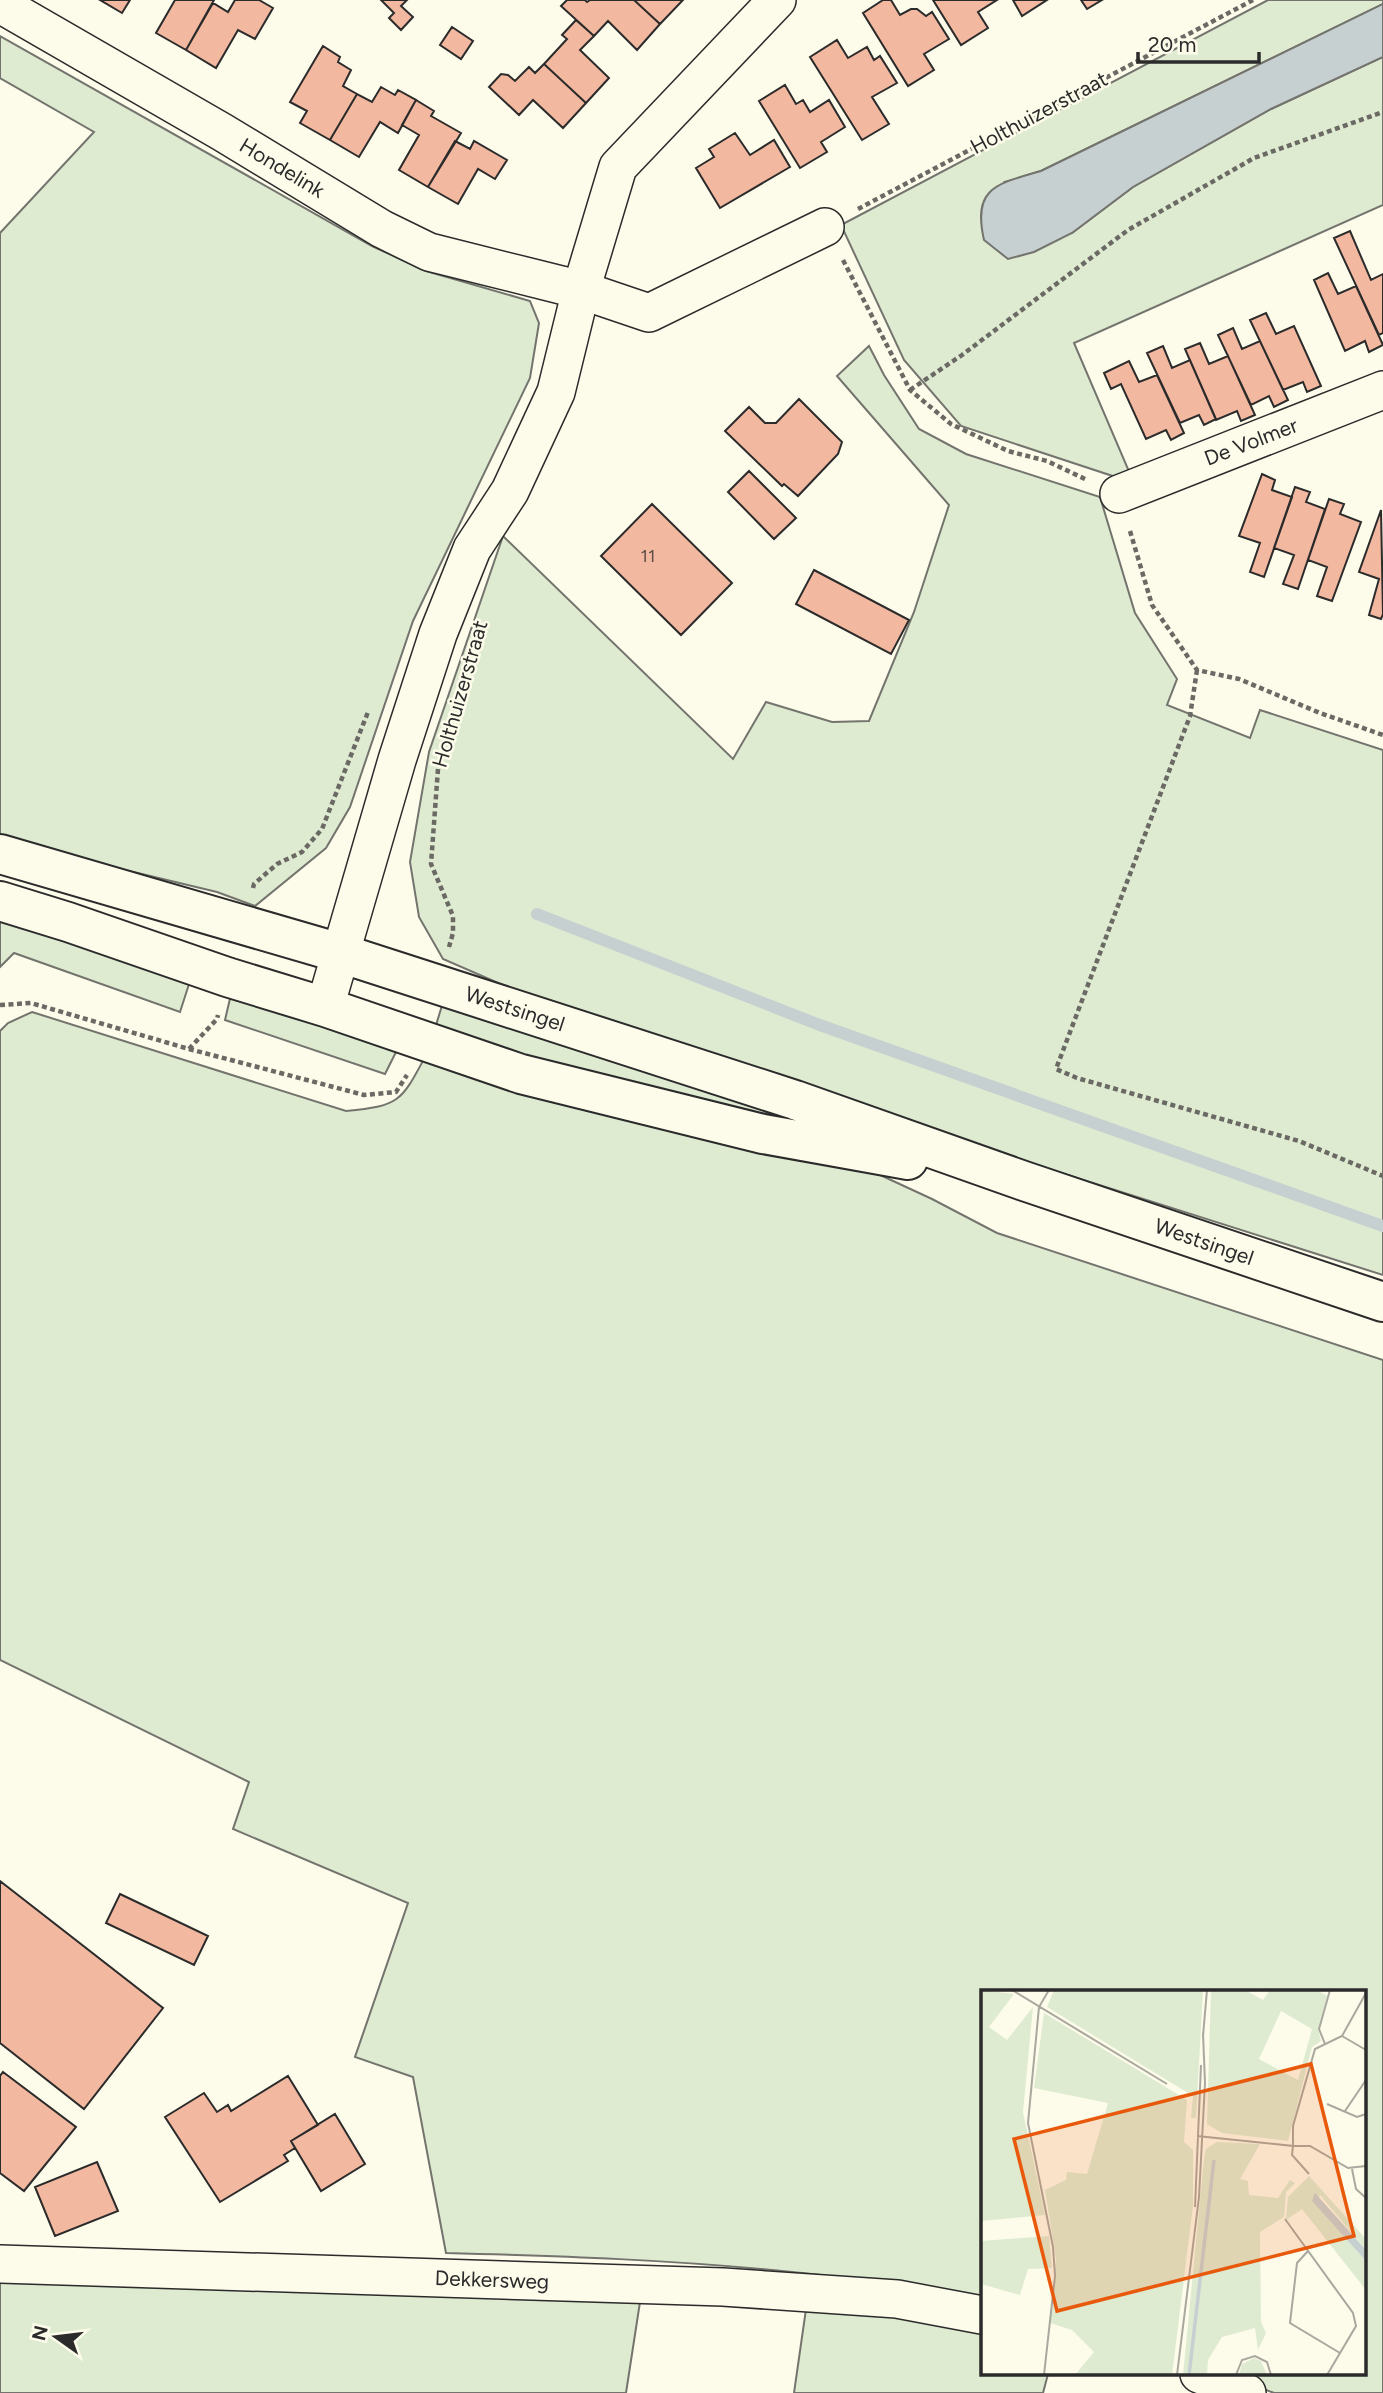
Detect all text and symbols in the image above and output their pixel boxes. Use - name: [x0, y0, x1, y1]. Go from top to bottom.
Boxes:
- scale bar: [1138, 21, 1259, 65]
- text: 20 m: [1148, 32, 1196, 57]
- street label: Holthuizerstraat: [966, 66, 1112, 159]
- street label: Hondelink: [235, 132, 330, 203]
- street label: De Volmer: [1201, 412, 1301, 471]
- house number: 11: [641, 545, 655, 567]
- street label: Holthuizerstraat: [427, 617, 492, 770]
- street label: Westsingel: [462, 981, 568, 1036]
- street label: Westsingel: [1151, 1213, 1257, 1270]
- inset map: [981, 1990, 1366, 2376]
- street label: Dekkersweg: [434, 2265, 550, 2294]
- north arrow: [21, 2302, 91, 2372]
- text: N: [27, 2323, 53, 2343]

